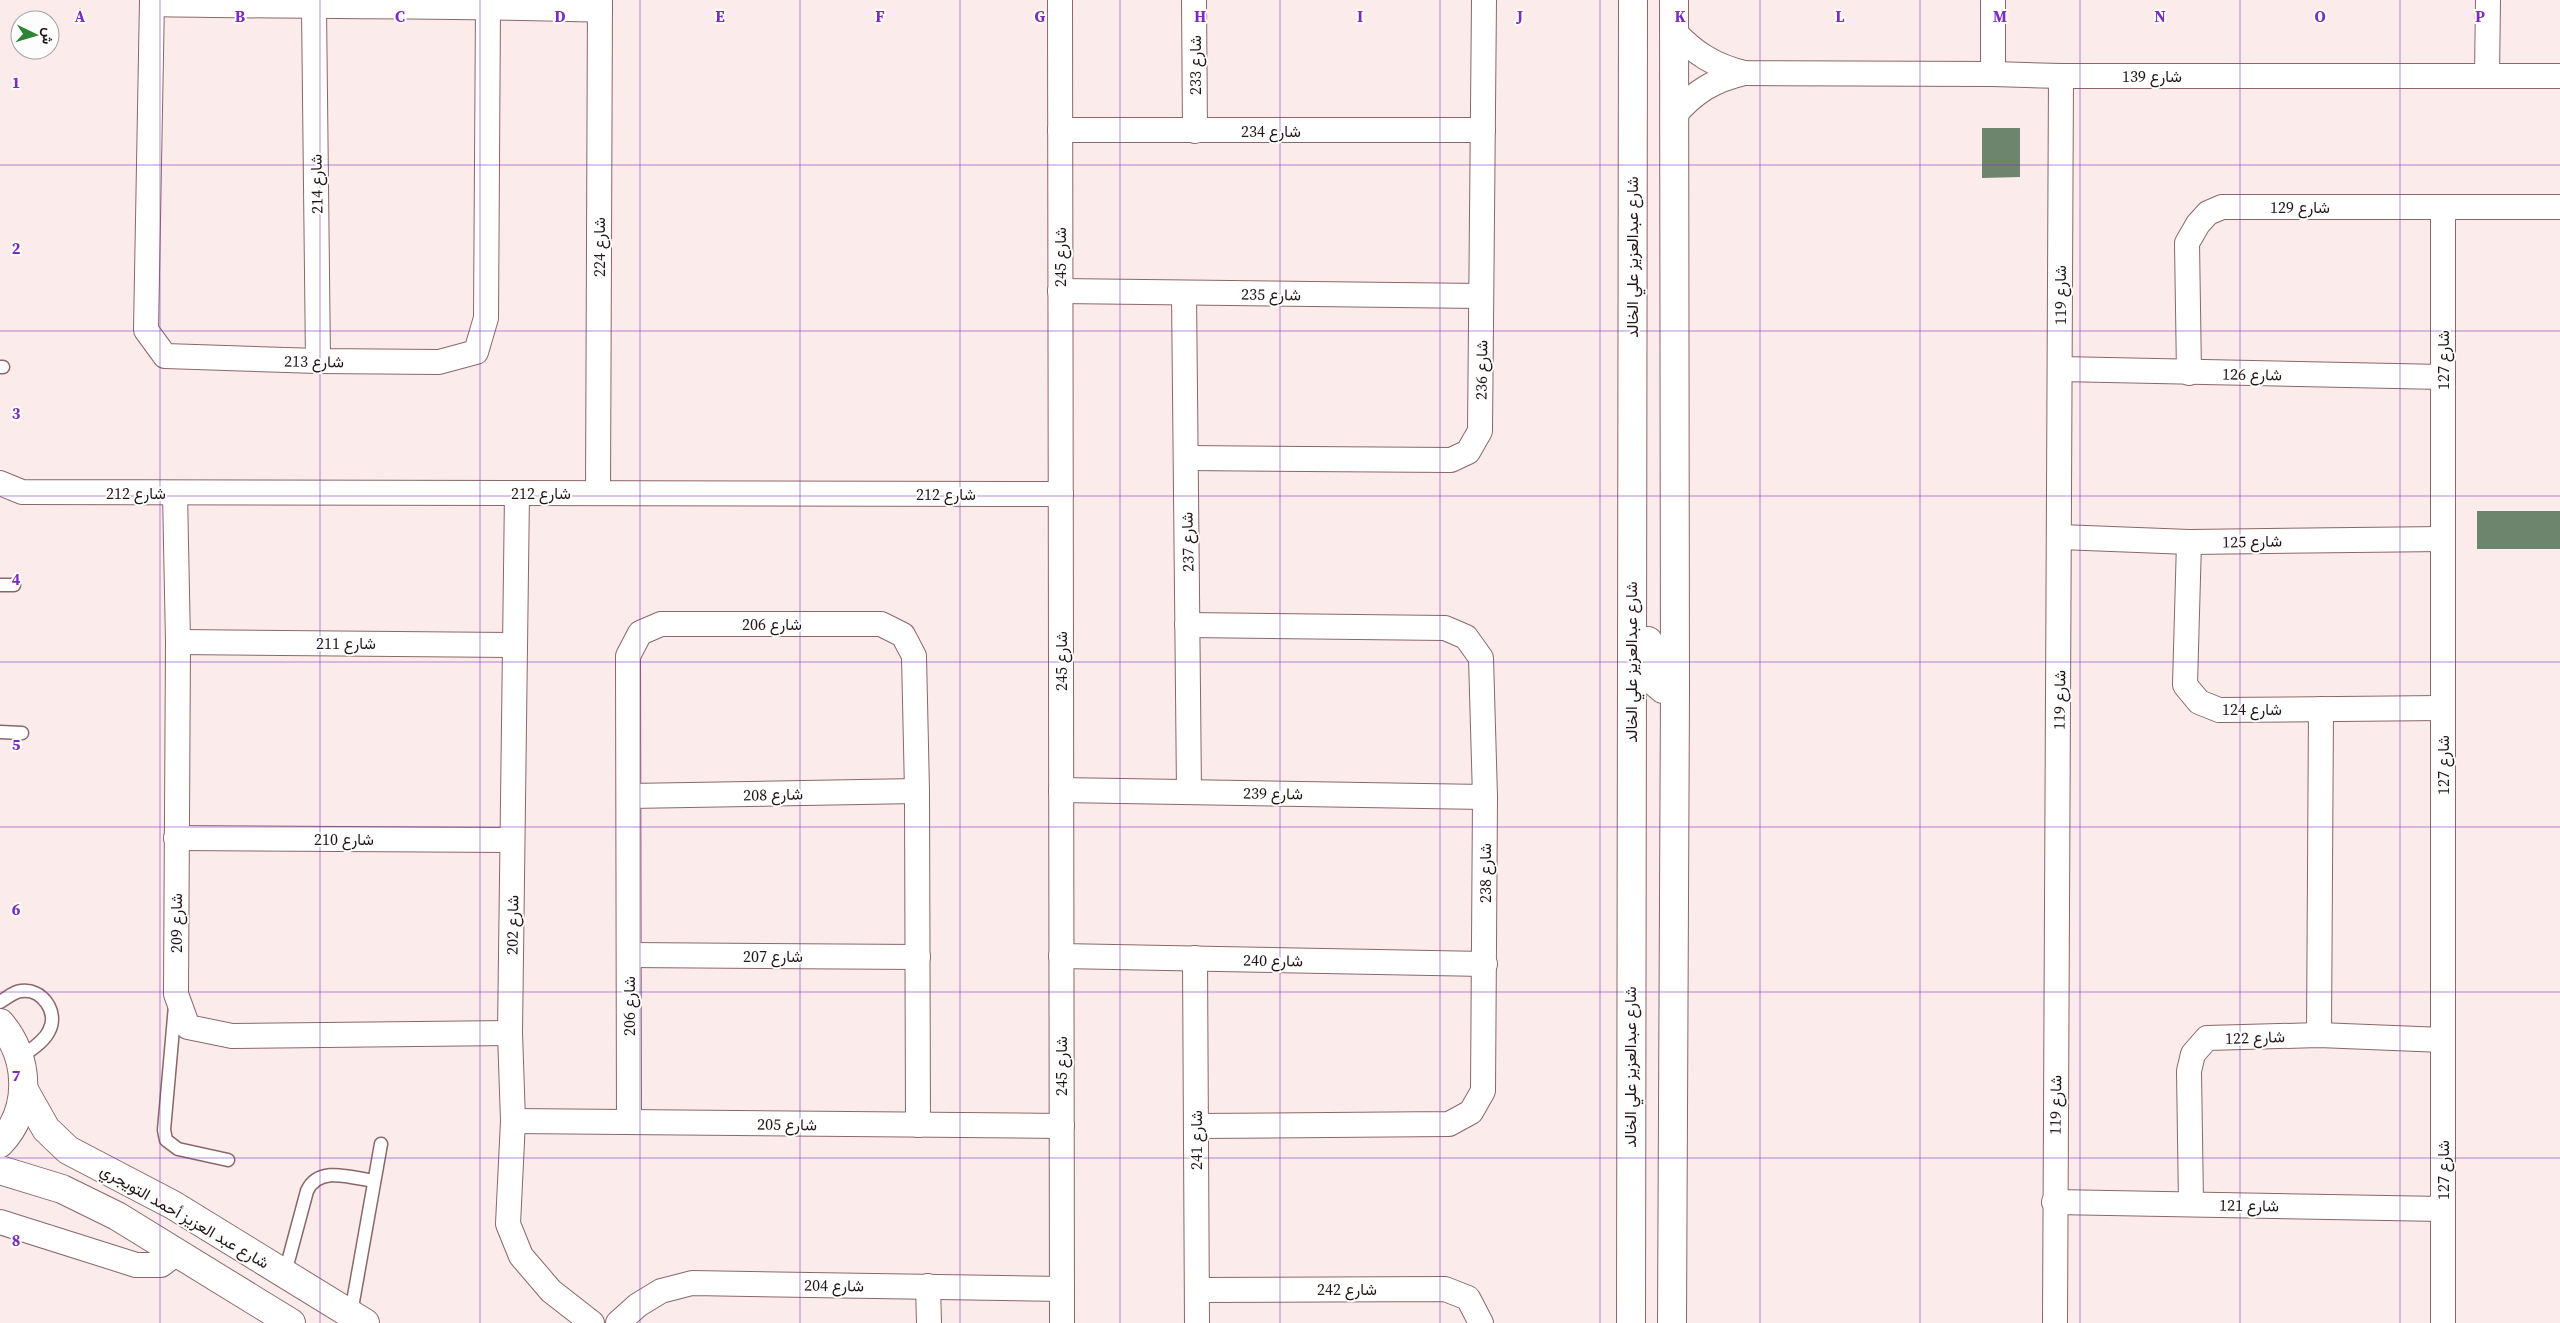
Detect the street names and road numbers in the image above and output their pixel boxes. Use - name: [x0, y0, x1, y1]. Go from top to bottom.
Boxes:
- street label: شارع 233: [1184, 35, 1207, 95]
- street label: شارع 139: [2122, 65, 2182, 88]
- street label: شارع 234: [1241, 120, 1301, 143]
- street label: شارع 214: [304, 154, 329, 214]
- street label: شارع عبدالعزيز علي الخالد: [1621, 176, 1646, 338]
- street label: شارع 129: [2270, 196, 2330, 219]
- street label: شارع 224: [588, 217, 611, 277]
- street label: شارع 245: [1049, 227, 1072, 287]
- street label: شارع 119: [2049, 265, 2072, 325]
- street label: شارع 235: [1241, 282, 1301, 307]
- street label: شارع 127: [2432, 330, 2455, 390]
- street label: شارع 236: [1469, 340, 1494, 400]
- street label: شارع 213: [284, 349, 344, 374]
- street label: شارع 126: [2222, 362, 2282, 387]
- street label: شارع 212: [106, 482, 166, 505]
- street label: شارع 212: [511, 482, 571, 505]
- street label: شارع 212: [916, 483, 976, 506]
- street label: شارع 237: [1175, 512, 1200, 572]
- street label: شارع 125: [2222, 529, 2282, 554]
- street label: شارع عبدالعزيز علي الخالد: [1620, 581, 1645, 743]
- street label: شارع 206: [742, 613, 802, 636]
- street label: شارع 245: [1050, 631, 1073, 691]
- street label: شارع 211: [316, 632, 376, 655]
- street label: شارع 119: [2047, 670, 2072, 730]
- street label: شارع 124: [2222, 698, 2282, 721]
- street label: شارع 127: [2432, 735, 2455, 795]
- street label: شارع 239: [1243, 781, 1303, 806]
- street label: شارع 208: [743, 782, 803, 807]
- street label: شارع 210: [314, 828, 374, 851]
- street label: شارع 238: [1474, 843, 1497, 903]
- street label: شارع 209: [165, 893, 188, 953]
- street label: شارع 202: [500, 895, 525, 955]
- street label: شارع 207: [743, 945, 803, 968]
- street label: شارع 240: [1243, 948, 1303, 973]
- street label: شارع 206: [618, 976, 641, 1036]
- street label: شارع عبدالعزيز علي الخالد: [1619, 986, 1644, 1148]
- street label: شارع 122: [2225, 1025, 2285, 1050]
- street label: شارع 245: [1050, 1036, 1073, 1096]
- street label: شارع 119: [2043, 1075, 2068, 1135]
- street label: شارع 241: [1185, 1110, 1208, 1170]
- street label: شارع 205: [757, 1112, 817, 1137]
- street label: شارع 127: [2432, 1140, 2455, 1200]
- street label: شارع عبد العزيز أحمد التويجري: [95, 1159, 273, 1276]
- street label: شارع 121: [2219, 1193, 2279, 1218]
- street label: شارع 204: [804, 1273, 864, 1298]
- street label: شارع 242: [1317, 1278, 1377, 1301]

